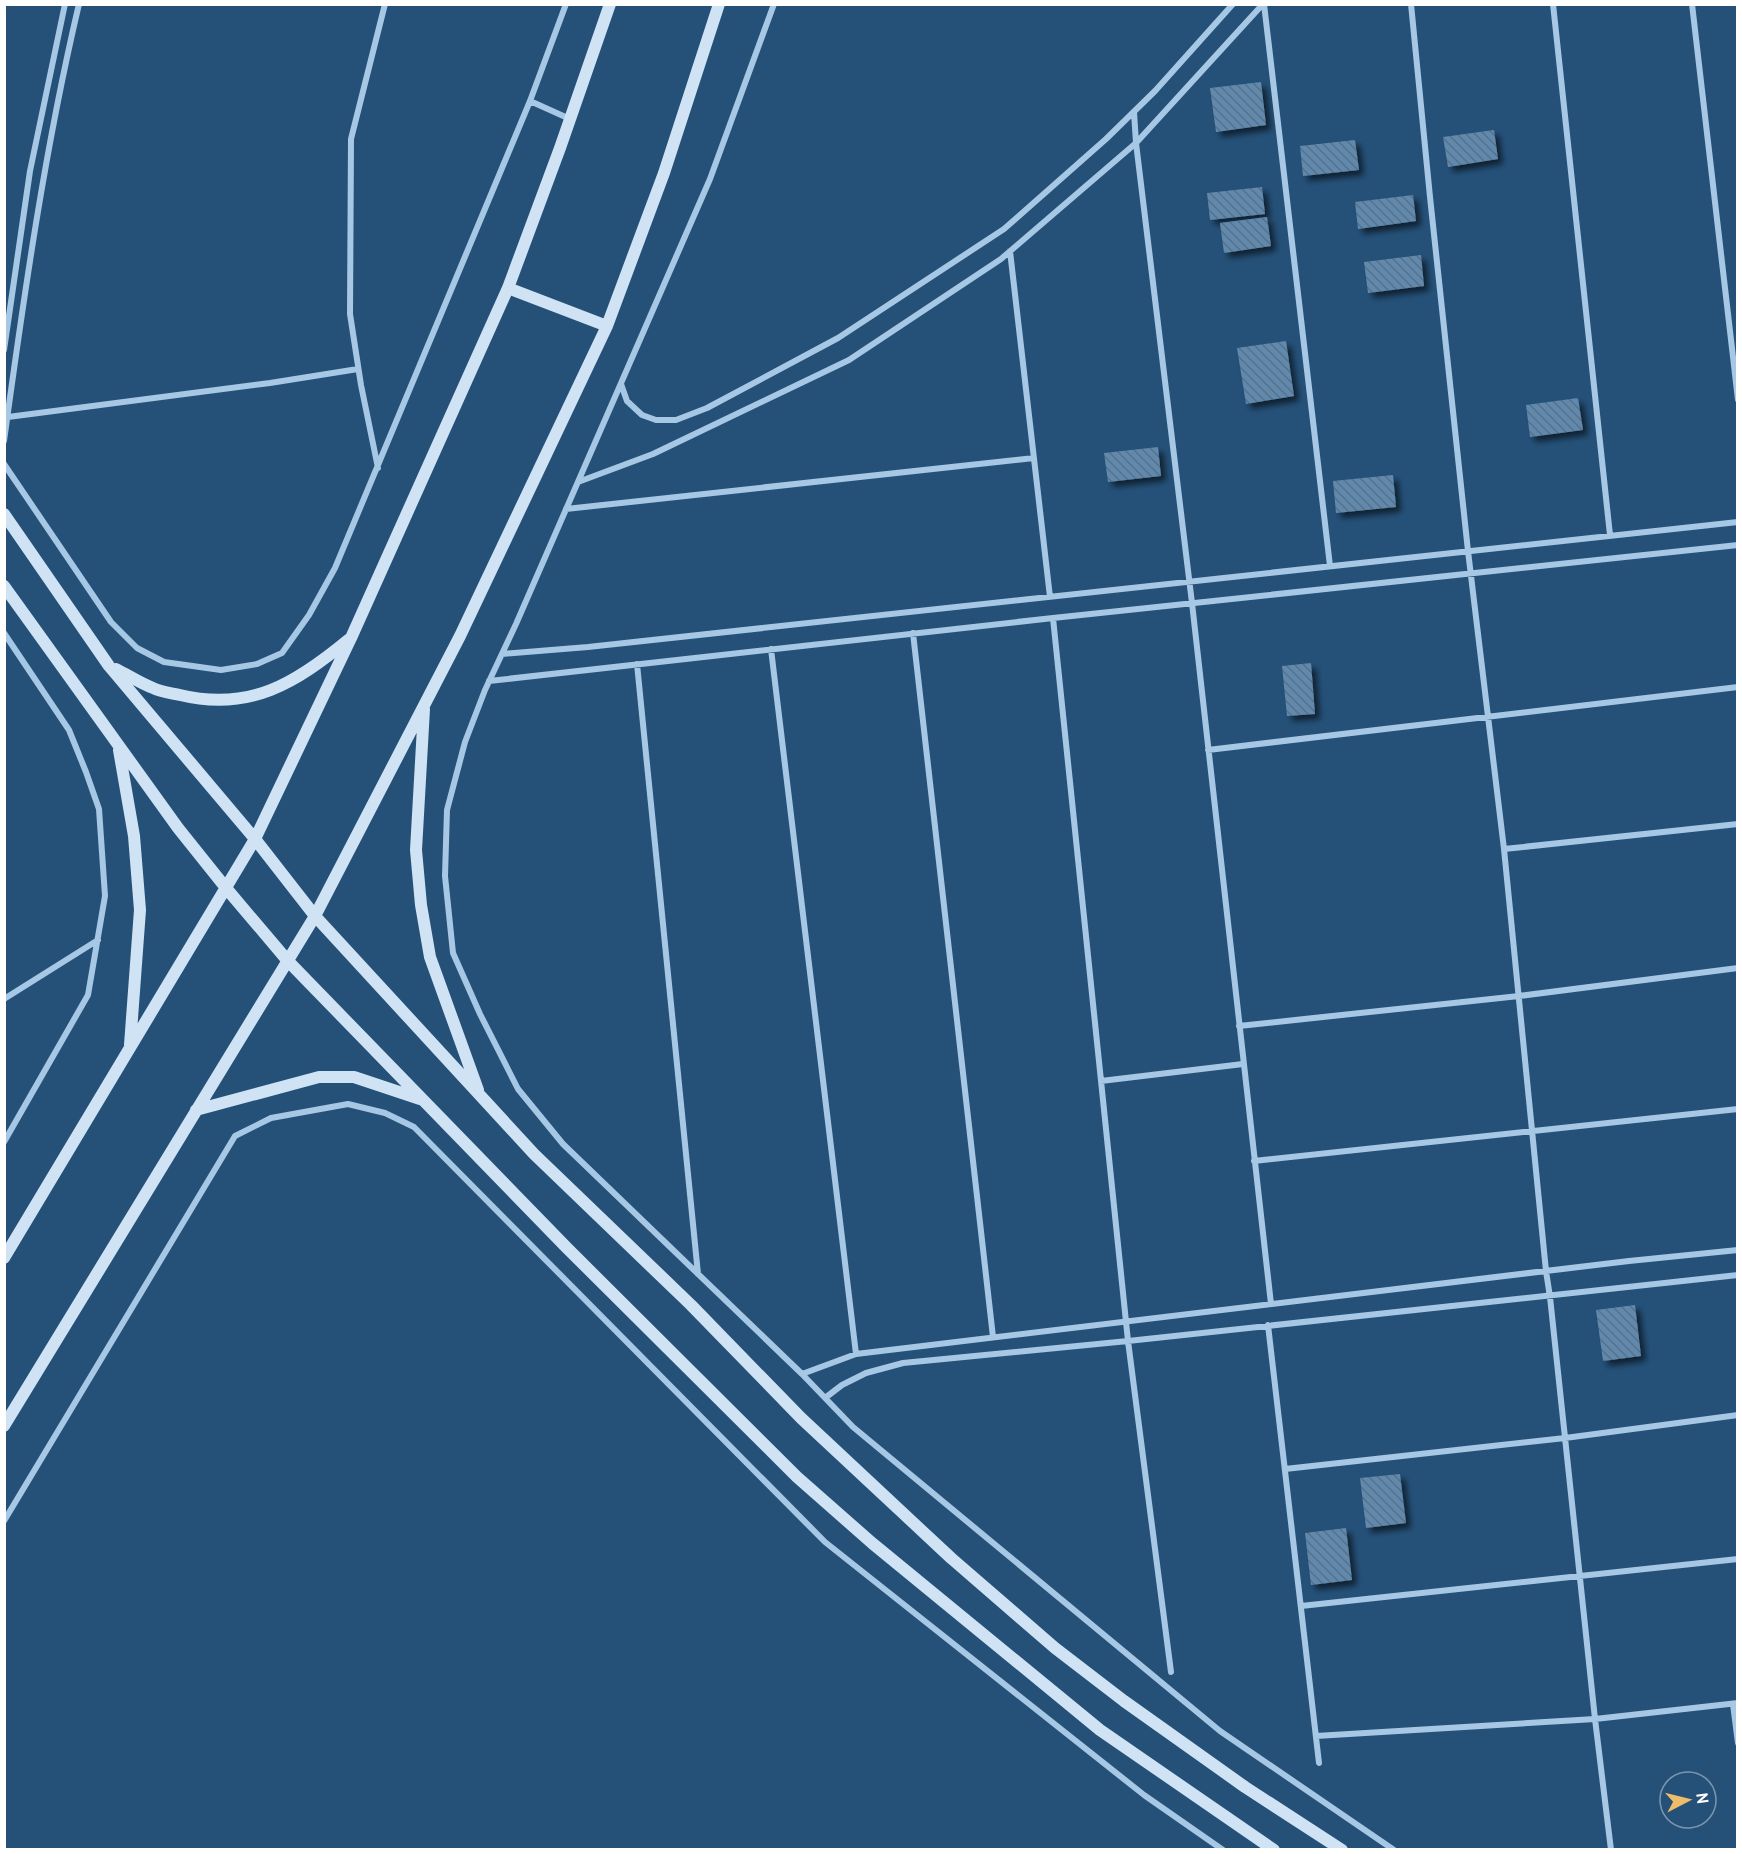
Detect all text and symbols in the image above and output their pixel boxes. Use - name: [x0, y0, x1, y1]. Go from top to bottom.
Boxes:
- north arrow: [1658, 1770, 1718, 1830]
- text: N: [1692, 1792, 1713, 1805]

